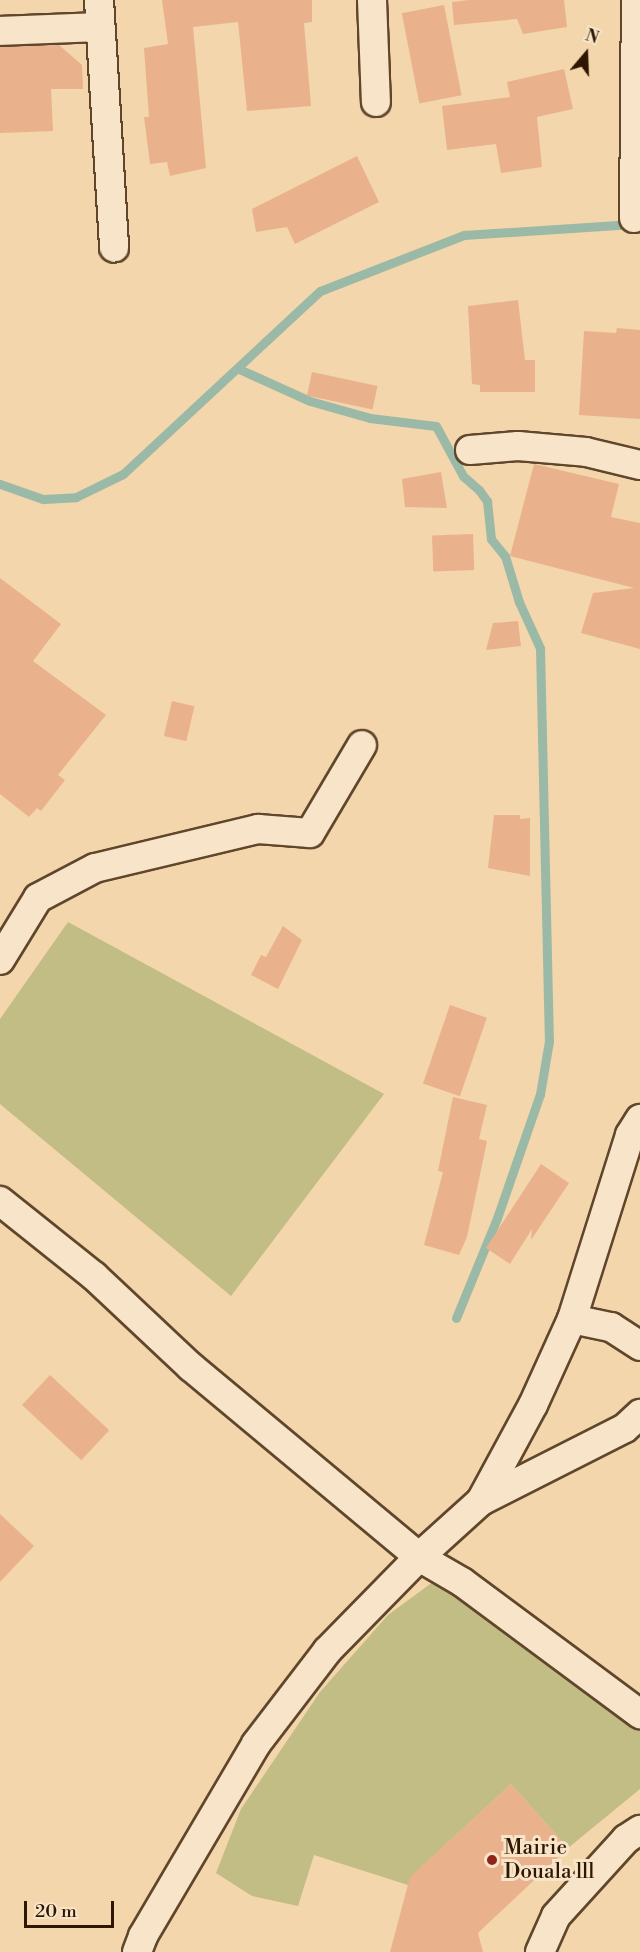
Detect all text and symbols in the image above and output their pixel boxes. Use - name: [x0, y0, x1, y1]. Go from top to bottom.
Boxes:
- north arrow: [556, 24, 616, 84]
- text: N: [583, 25, 601, 48]
- place label: Mairie Douala lll: [504, 1835, 595, 1885]
- marker: Mairie Douala lll: [485, 1853, 499, 1867]
- scale bar: [27, 1889, 117, 1927]
- text: 20 m: [35, 1900, 77, 1923]

